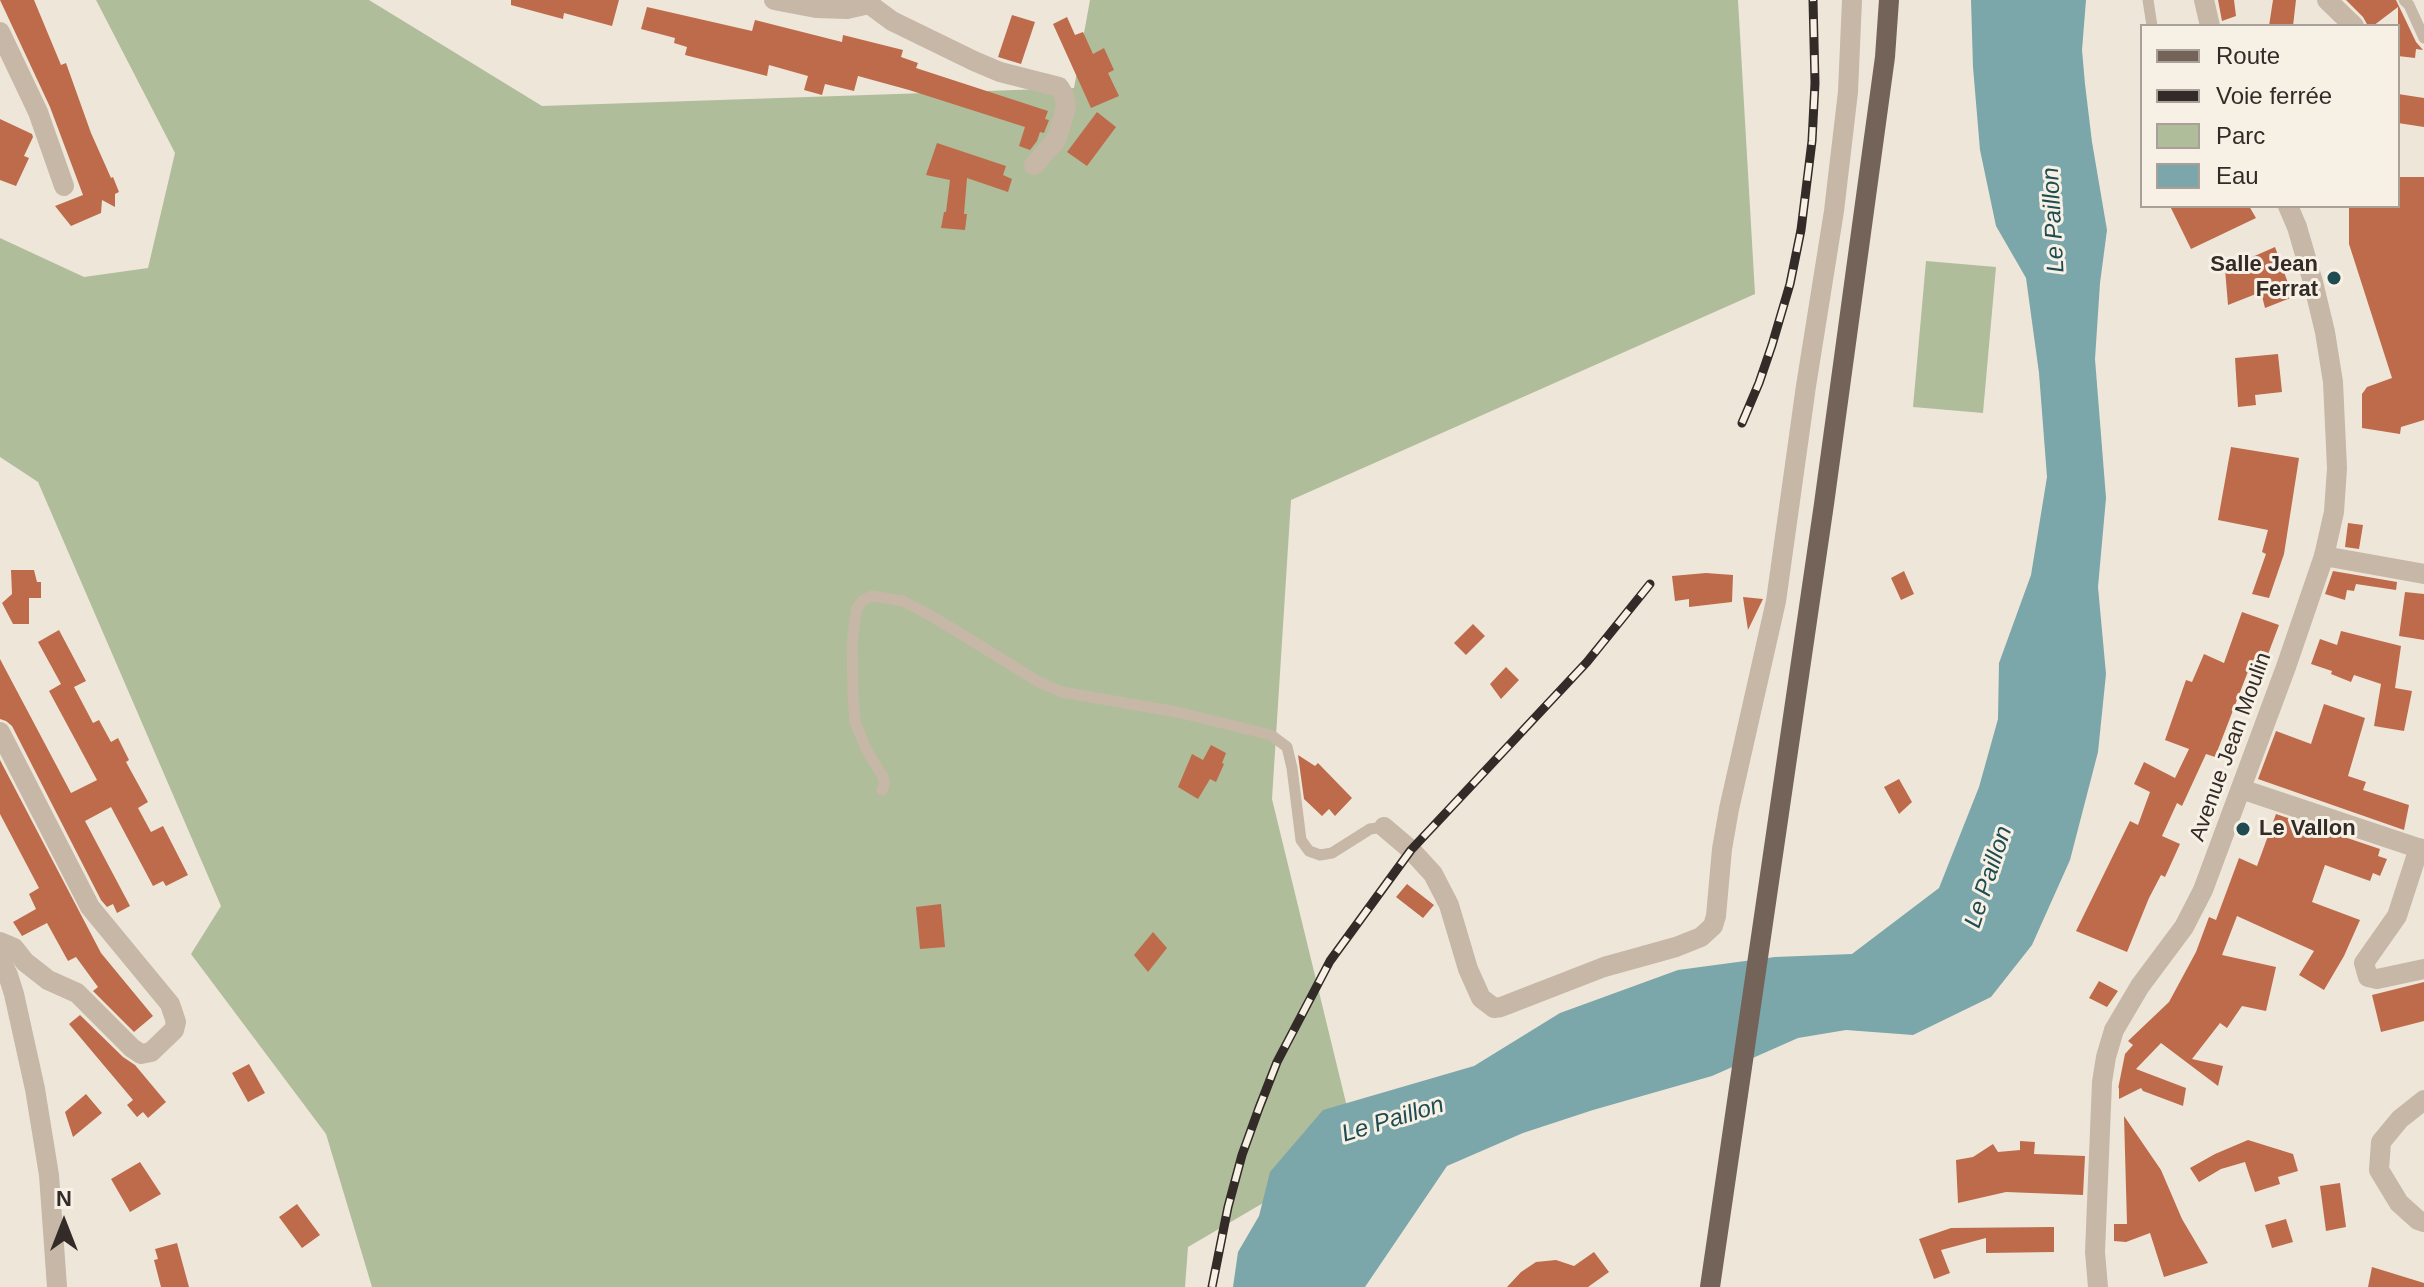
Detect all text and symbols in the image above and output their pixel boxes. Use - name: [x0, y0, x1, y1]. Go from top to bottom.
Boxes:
- legend: [2140, 24, 2400, 208]
- text: Route: [2216, 42, 2280, 69]
- text: Voie ferrée: [2216, 82, 2332, 109]
- text: Parc: [2216, 122, 2265, 149]
- text: Eau: [2216, 162, 2259, 189]
- water label: Le Paillon: [2037, 167, 2071, 273]
- place label: Salle Jean Ferrat: [2210, 252, 2318, 304]
- marker: Salle Jean Ferrat: [2325, 269, 2343, 287]
- street label: Avenue Jean Moulin: [2185, 649, 2277, 845]
- place label: Le Vallon: [2259, 816, 2356, 842]
- marker: Le Vallon: [2234, 820, 2252, 838]
- water label: Le Paillon: [1959, 822, 2019, 932]
- water label: Le Paillon: [1338, 1091, 1448, 1149]
- north arrow: [24, 1183, 104, 1263]
- text: N: [56, 1186, 72, 1211]

